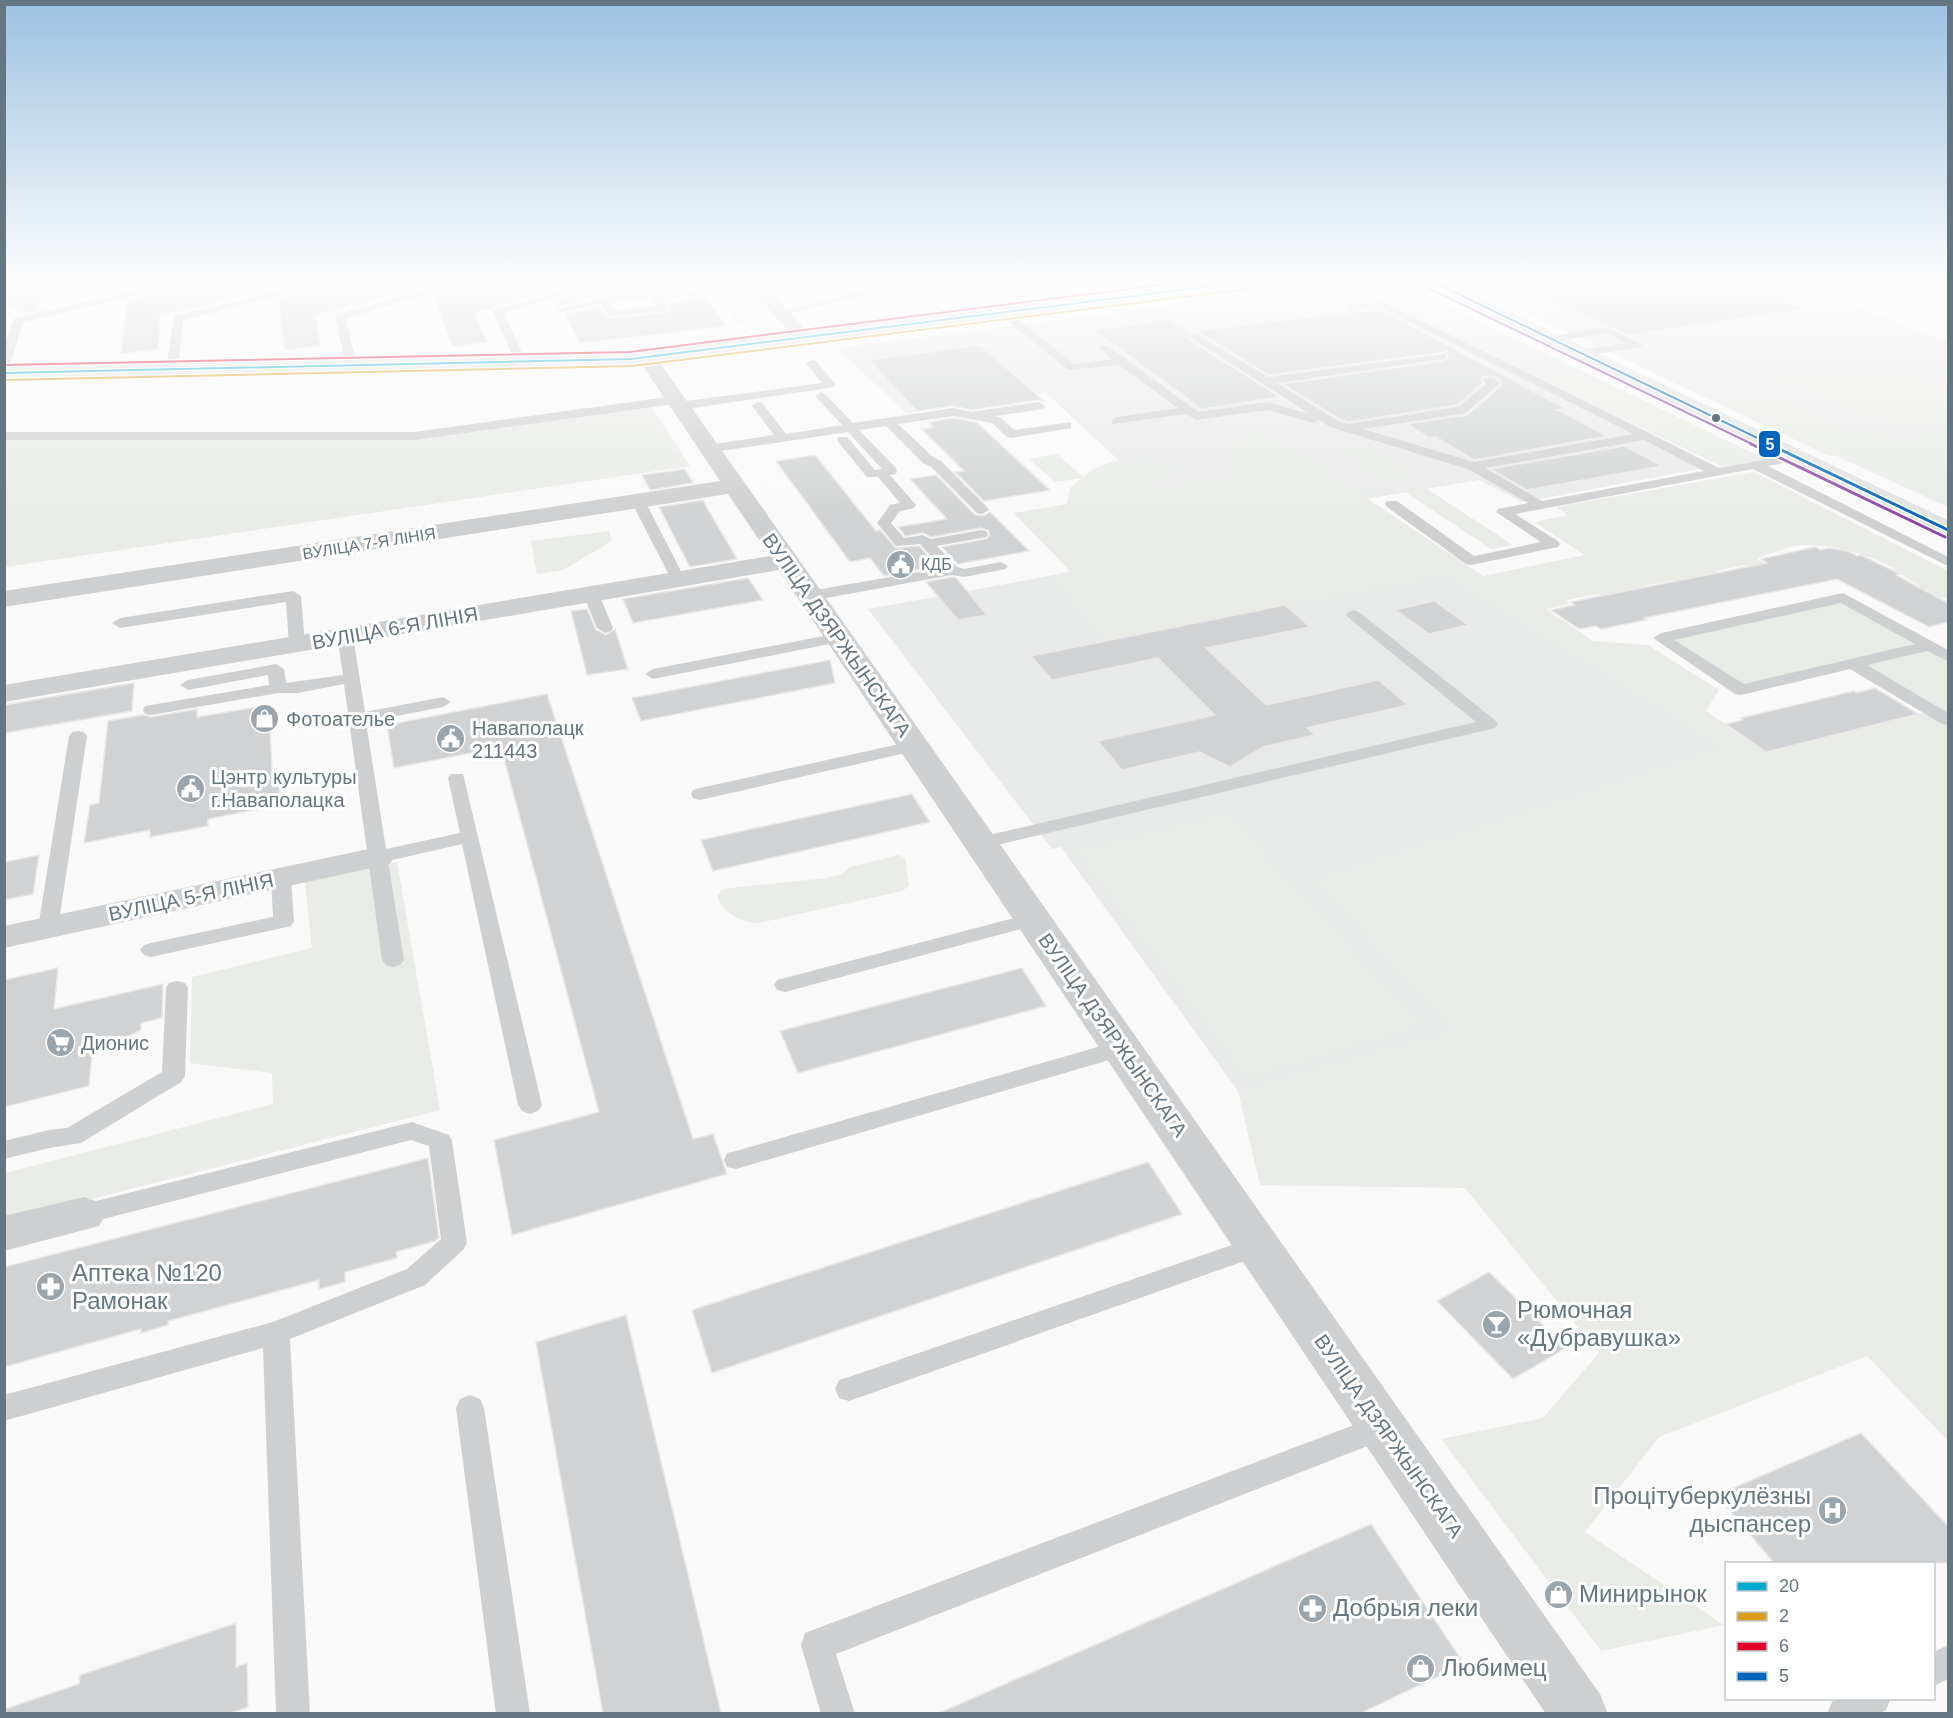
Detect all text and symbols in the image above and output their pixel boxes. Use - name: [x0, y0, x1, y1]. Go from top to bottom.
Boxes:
- unlabelled marker: [1710, 412, 1722, 424]
- line badge: 5: [1758, 430, 1781, 458]
- text: 5: [1766, 436, 1775, 453]
- street label: ВУЛІЦА 7-Я ЛІНІЯ: [301, 525, 437, 562]
- street label: ВУЛІЦА ДЗЯРЖЫНСКАГА: [758, 529, 916, 741]
- public building icon: КДБ: [884, 548, 916, 580]
- place label: КДБ: [921, 556, 952, 573]
- street label: ВУЛІЦА 6-Я ЛІНІЯ: [310, 603, 480, 653]
- shop icon: Фотоателье: [249, 703, 281, 735]
- place label: Фотоателье: [286, 708, 395, 730]
- place label: Наваполацк 211443: [472, 717, 584, 762]
- public building icon: Наваполацк 211443: [435, 723, 467, 755]
- place label: Цэнтр культуры г.Наваполацка: [211, 766, 357, 811]
- public building icon: Цэнтр культуры г.Наваполацка: [174, 772, 206, 804]
- street label: ВУЛІЦА 5-Я ЛІНІЯ: [107, 869, 275, 925]
- street label: ВУЛІЦА ДЗЯРЖЫНСКАГА: [1034, 929, 1192, 1141]
- supermarket icon: Дионис: [44, 1027, 76, 1059]
- place label: Дионис: [81, 1032, 149, 1054]
- place label: Аптека №120 Рамонак: [72, 1259, 222, 1314]
- pharmacy icon: Аптека №120 Рамонак: [35, 1271, 67, 1303]
- place label: Рюмочная «Дубравушка»: [1517, 1296, 1681, 1351]
- bar icon: Рюмочная «Дубравушка»: [1480, 1308, 1512, 1340]
- street label: ВУЛІЦА ДЗЯРЖЫНСКАГА: [1310, 1330, 1468, 1542]
- place label: Процітуберкулёзны дыспансер: [1593, 1482, 1811, 1537]
- hospital icon: Процітуберкулёзны дыспансер: [1816, 1494, 1848, 1526]
- legend: [1725, 1562, 1935, 1700]
- text: 20: [1779, 1576, 1799, 1596]
- shop icon: Минирынок: [1542, 1578, 1574, 1610]
- place label: Минирынок: [1579, 1580, 1707, 1607]
- pharmacy icon: Добрыя леки: [1296, 1592, 1328, 1624]
- place label: Добрыя леки: [1333, 1594, 1478, 1621]
- text: 2: [1779, 1606, 1789, 1626]
- text: 6: [1779, 1636, 1789, 1656]
- shop icon: Любимец: [1405, 1652, 1437, 1684]
- place label: Любимец: [1442, 1654, 1547, 1681]
- text: 5: [1779, 1666, 1789, 1686]

